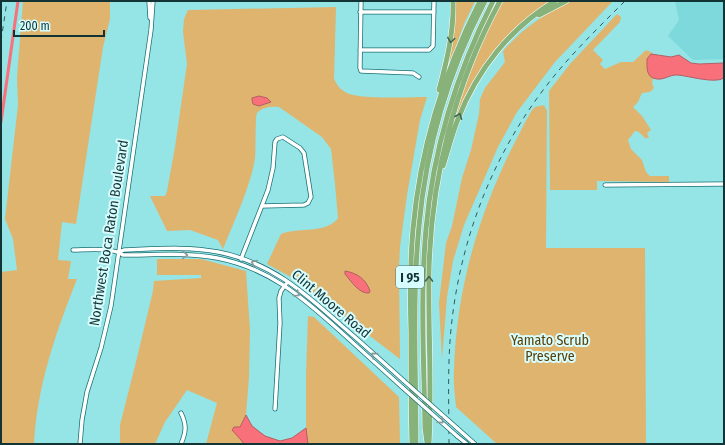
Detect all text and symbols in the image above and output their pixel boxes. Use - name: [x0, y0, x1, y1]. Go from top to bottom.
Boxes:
- scale bar: [14, 12, 104, 38]
- text: 200 m: [20, 19, 50, 33]
- one-way arrow: [447, 37, 456, 43]
- one-way arrow: [455, 113, 463, 120]
- street label: Northwest Boca Raton Boulevard: [86, 139, 132, 327]
- one-way arrow: [182, 250, 188, 259]
- one-way arrow: [251, 260, 258, 268]
- street label: Clint Moore Road: [288, 266, 374, 342]
- road number: I 95: [396, 266, 424, 288]
- one-way arrow: [425, 276, 433, 282]
- one-way arrow: [293, 289, 300, 297]
- park label: Yamato Scrub Preserve: [511, 332, 589, 365]
- one-way arrow: [372, 352, 379, 359]
- one-way arrow: [436, 416, 443, 423]

